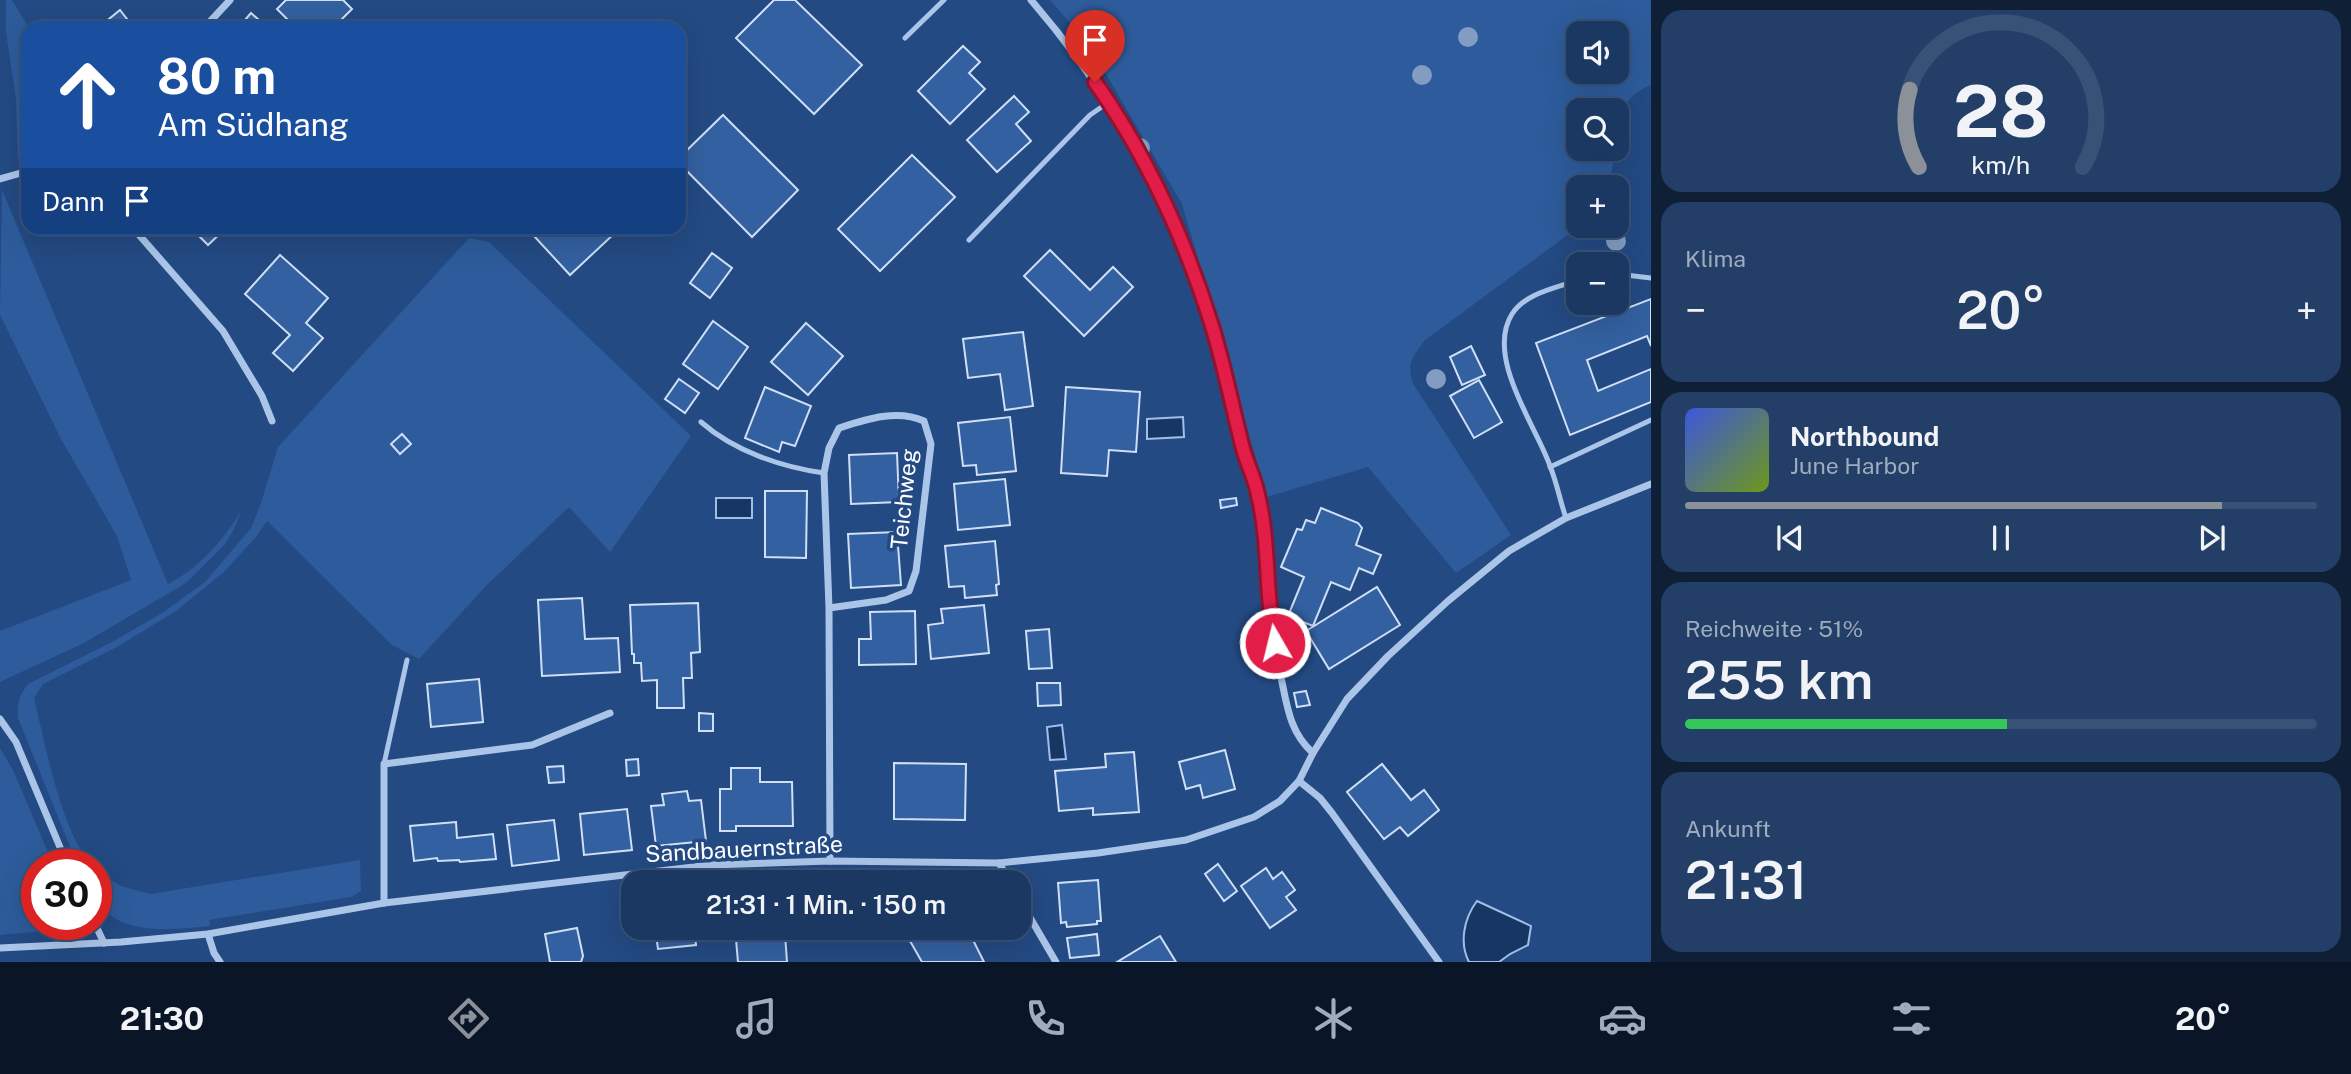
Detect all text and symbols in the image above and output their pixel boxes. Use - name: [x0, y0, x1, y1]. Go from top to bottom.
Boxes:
- pin: [1065, 10, 1125, 82]
- icon: arrive: [1076, 21, 1114, 59]
- map controls: [1566, 21, 1629, 315]
- button: sound: [1566, 21, 1629, 84]
- text: 80 m: [157, 47, 276, 105]
- icon: ahead: [42, 49, 133, 140]
- text: 28: [1953, 68, 2049, 153]
- button: search: [1566, 98, 1629, 161]
- text: Am Südhang: [157, 106, 349, 143]
- text: km/h: [1972, 150, 2030, 180]
- button: +: [1566, 175, 1629, 238]
- icon: arrive: [118, 182, 156, 220]
- text: Dann: [42, 186, 104, 217]
- text: Klima: [1685, 245, 1746, 272]
- button: −: [1566, 252, 1629, 315]
- text: 20°: [1956, 280, 2046, 341]
- text: −: [1685, 288, 1706, 333]
- text: +: [2296, 288, 2317, 333]
- text: Northbound: [1790, 421, 1939, 452]
- street label: Teichweg: [885, 447, 922, 551]
- text: June Harbor: [1790, 452, 1919, 479]
- icon: previous: [1771, 519, 1809, 557]
- icon: pause: [1982, 519, 2020, 557]
- icon: next: [2193, 519, 2231, 557]
- position arrow: [1238, 606, 1312, 680]
- text: Reichweite · 51%: [1685, 615, 1863, 642]
- text: 255 km: [1685, 650, 1873, 711]
- text: Ankunft: [1685, 815, 1771, 842]
- street label: Sandbauernstraße: [644, 830, 844, 867]
- speed limit sign: 30: [21, 849, 112, 940]
- text: 21:31: [1685, 850, 1807, 911]
- text: 21:31 · 1 Min. · 150 m: [706, 889, 946, 920]
- icon: directions: [444, 994, 493, 1043]
- icon: music: [732, 994, 781, 1043]
- icon: phone: [1021, 994, 1070, 1043]
- icon: climate: [1309, 994, 1358, 1043]
- icon: car: [1598, 994, 1647, 1043]
- icon: filters: [1887, 994, 1936, 1043]
- text: 21:30: [120, 1000, 204, 1037]
- text: 20°: [2175, 1000, 2231, 1037]

